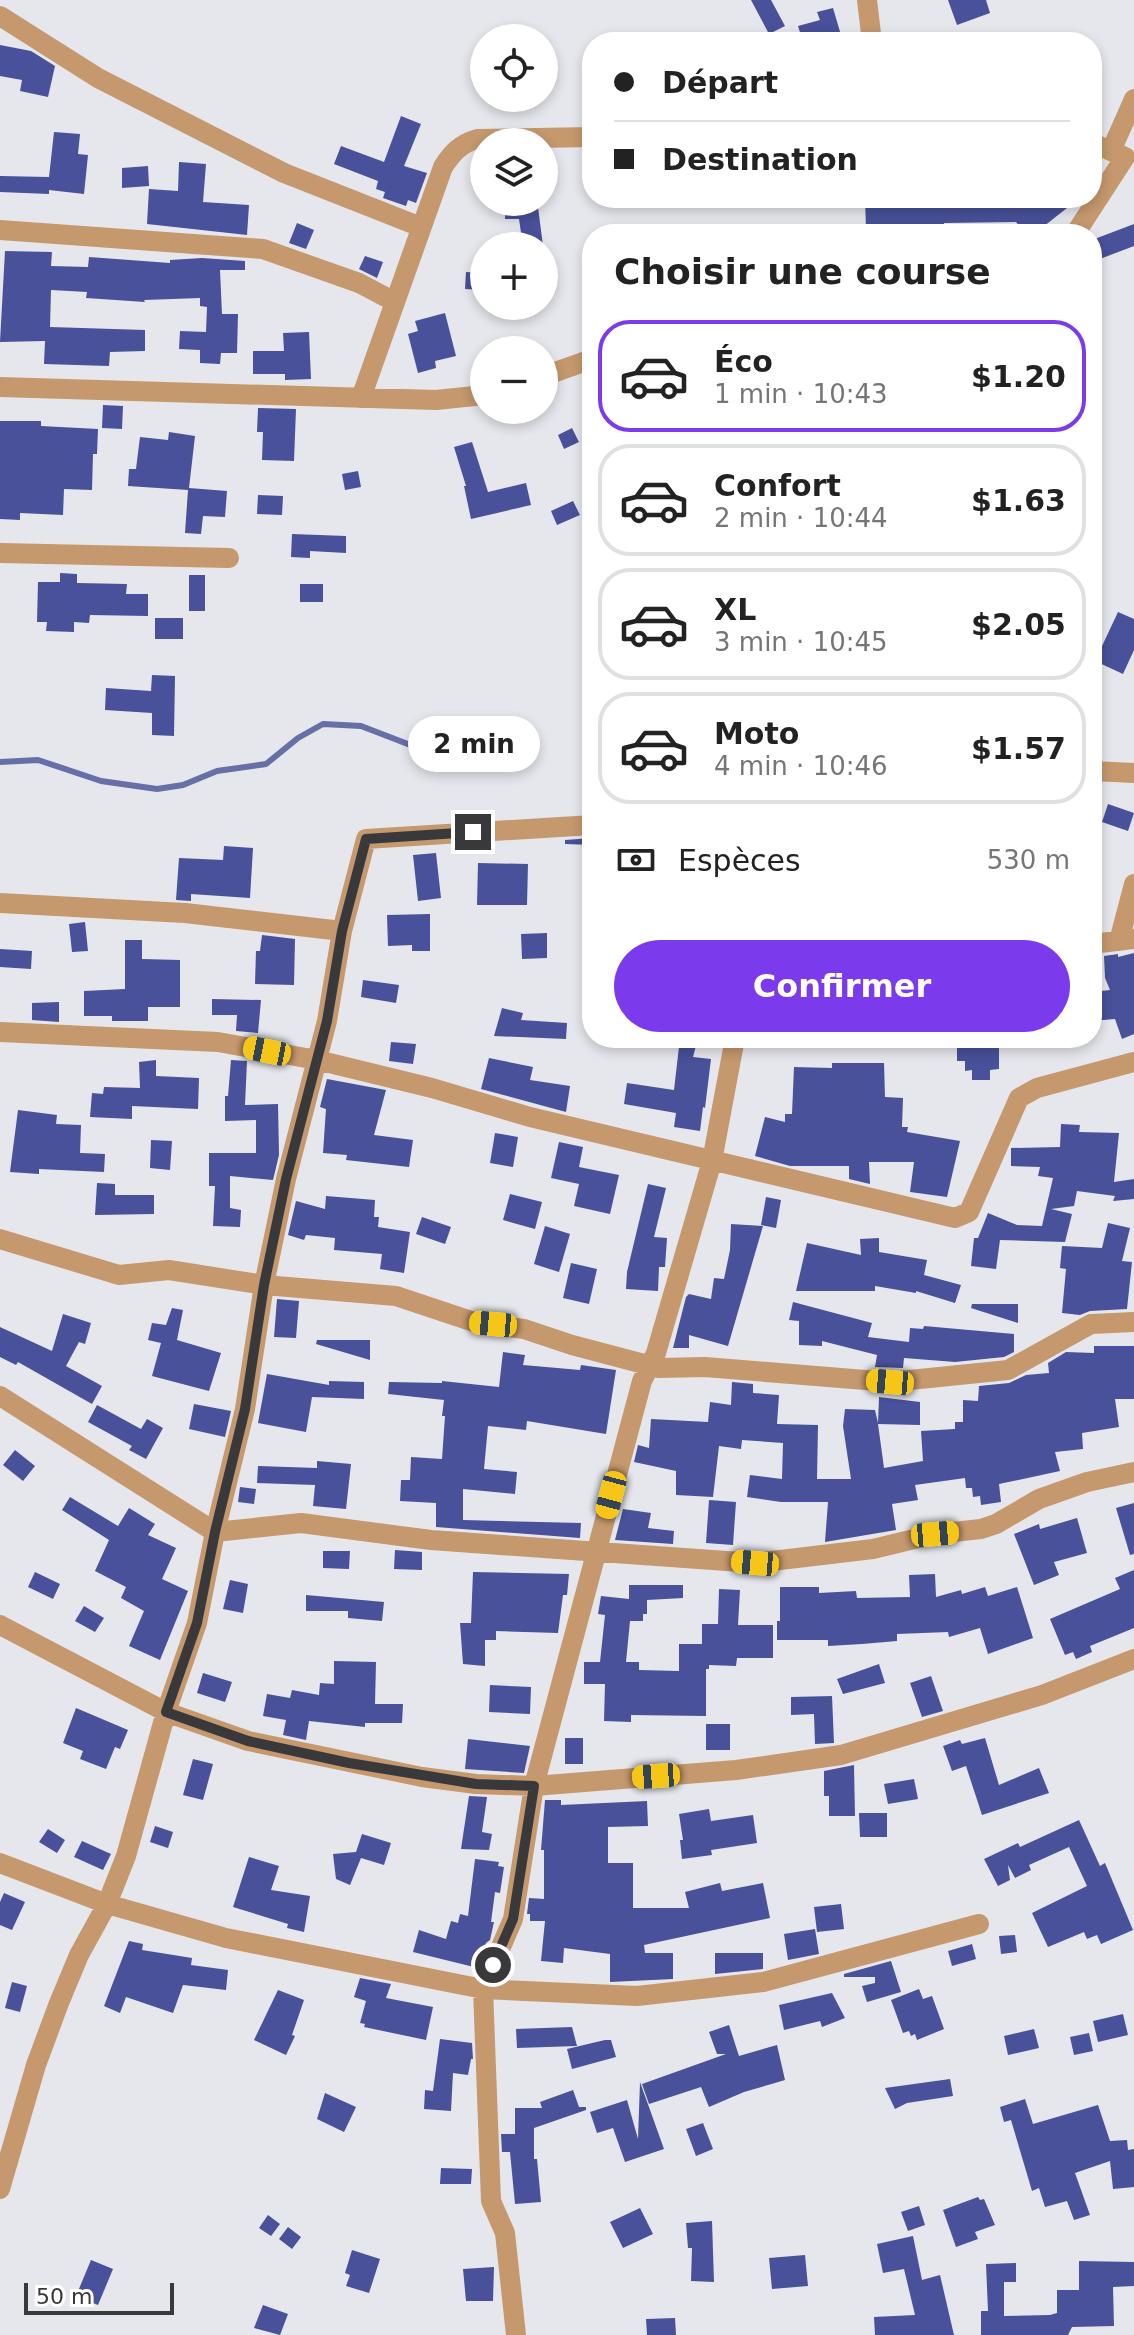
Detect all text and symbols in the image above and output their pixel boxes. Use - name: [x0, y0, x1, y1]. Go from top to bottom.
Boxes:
- map controls: [470, 24, 558, 424]
- button: locate: [470, 24, 558, 112]
- text: Départ: [662, 65, 778, 100]
- button: layers: [470, 128, 558, 216]
- text: Destination: [662, 142, 858, 177]
- button: +: [470, 232, 558, 320]
- text: Choisir une course: [614, 251, 991, 292]
- button: −: [470, 336, 558, 424]
- icon: car: [618, 340, 690, 412]
- text: Éco: [714, 344, 773, 379]
- text: $1.20: [971, 359, 1066, 394]
- text: 1 min · 10:43: [714, 379, 888, 409]
- icon: car: [618, 464, 690, 536]
- text: Confort: [714, 468, 841, 503]
- text: $1.63: [971, 483, 1066, 518]
- text: 2 min · 10:44: [714, 503, 888, 533]
- icon: car: [618, 588, 690, 660]
- text: XL: [714, 592, 756, 627]
- text: $2.05: [971, 607, 1066, 642]
- text: 3 min · 10:45: [714, 627, 888, 657]
- icon: car: [618, 712, 690, 784]
- callout: 2 min: [407, 716, 539, 772]
- text: Moto: [714, 716, 799, 751]
- text: 2 min: [433, 729, 515, 759]
- text: $1.57: [971, 731, 1066, 766]
- text: 4 min · 10:46: [714, 751, 888, 781]
- route end: [455, 814, 491, 850]
- icon: cash: [614, 838, 658, 882]
- text: Espèces: [678, 843, 801, 878]
- text: 530 m: [987, 845, 1070, 875]
- button: Confirmer: [614, 940, 1070, 1032]
- car: [241, 1035, 293, 1067]
- car: [468, 1310, 518, 1338]
- car: [865, 1368, 915, 1396]
- car: [593, 1469, 629, 1521]
- car: [910, 1520, 960, 1548]
- car: [730, 1549, 780, 1577]
- car: [631, 1762, 681, 1790]
- route start: [475, 1947, 511, 1983]
- scale bar: [24, 2279, 174, 2315]
- text: 50 m: [36, 2284, 92, 2309]

